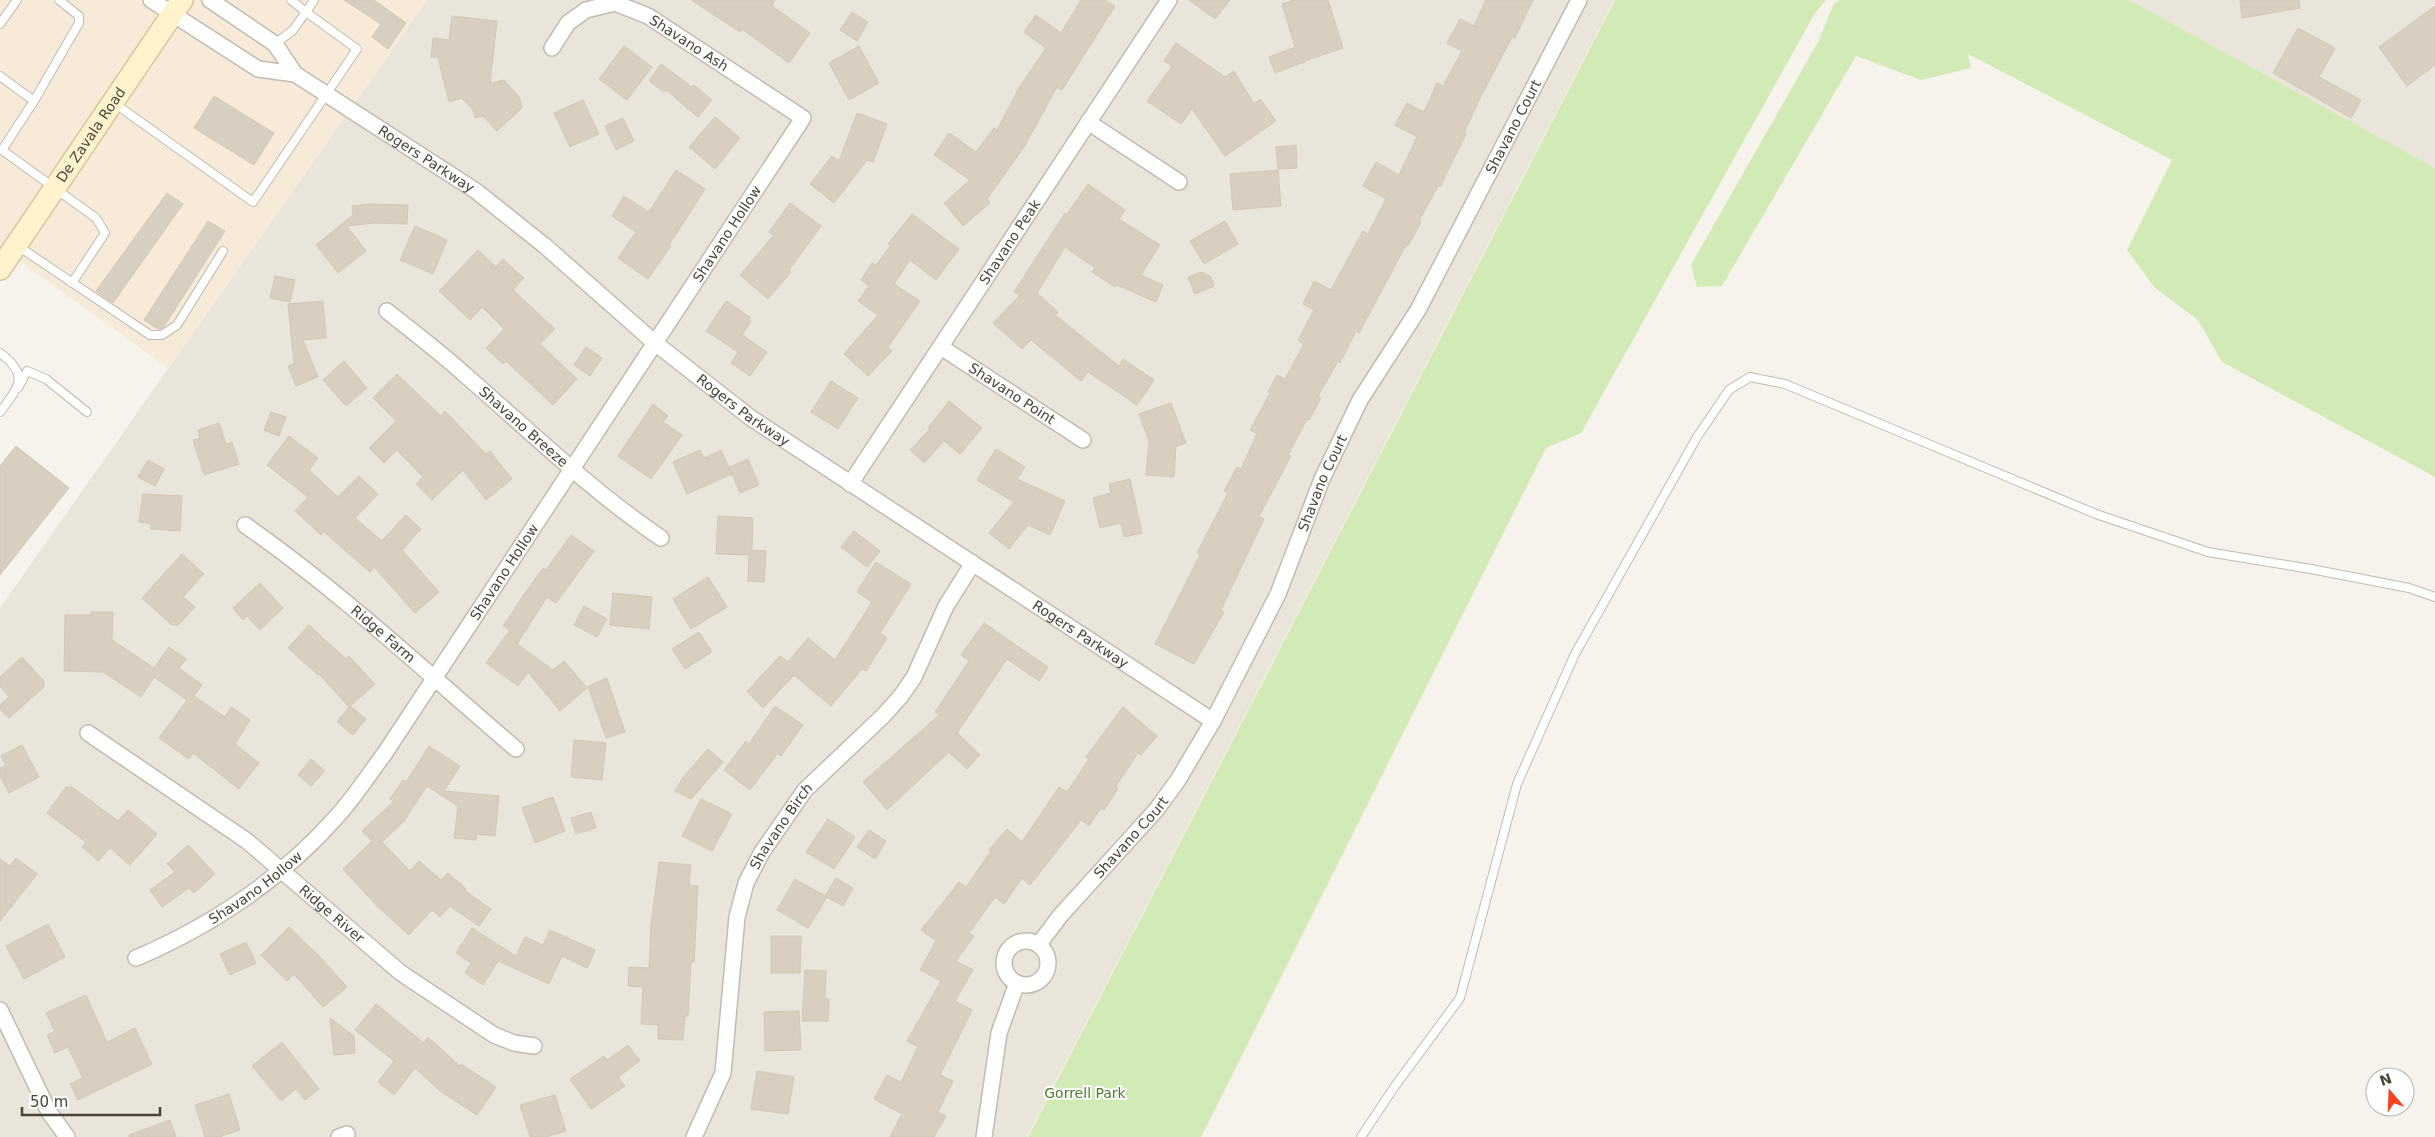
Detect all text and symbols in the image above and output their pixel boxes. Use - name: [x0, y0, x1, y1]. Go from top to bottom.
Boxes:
- street label: Shavano Ash: [647, 12, 731, 74]
- street label: Shavano Court: [1482, 76, 1544, 176]
- street label: De Zavala Road: [53, 84, 129, 185]
- street label: Rogers Parkway: [375, 122, 477, 196]
- street label: Shavano Hollow: [689, 183, 764, 285]
- street label: Shavano Peak: [976, 196, 1044, 287]
- street label: Shavano Point: [966, 359, 1059, 428]
- street label: Rogers Parkway: [694, 371, 793, 449]
- street label: Shavano Breeze: [476, 383, 571, 470]
- street label: Shavano Court: [1295, 432, 1350, 534]
- street label: Shavano Hollow: [467, 521, 542, 623]
- street label: Rogers Parkway: [1030, 597, 1132, 671]
- street label: Ridge Farm: [348, 602, 418, 666]
- street label: Shavano Birch: [747, 779, 816, 872]
- street label: Shavano Court: [1090, 793, 1172, 881]
- street label: Shavano Hollow: [206, 848, 305, 927]
- street label: Ridge River: [296, 881, 368, 946]
- north arrow: [2365, 1067, 2415, 1117]
- text: N: [2378, 1070, 2394, 1089]
- scale bar: [22, 1084, 160, 1116]
- park label: Gorrell Park: [1044, 1085, 1127, 1101]
- text: 50 m: [30, 1093, 68, 1111]

